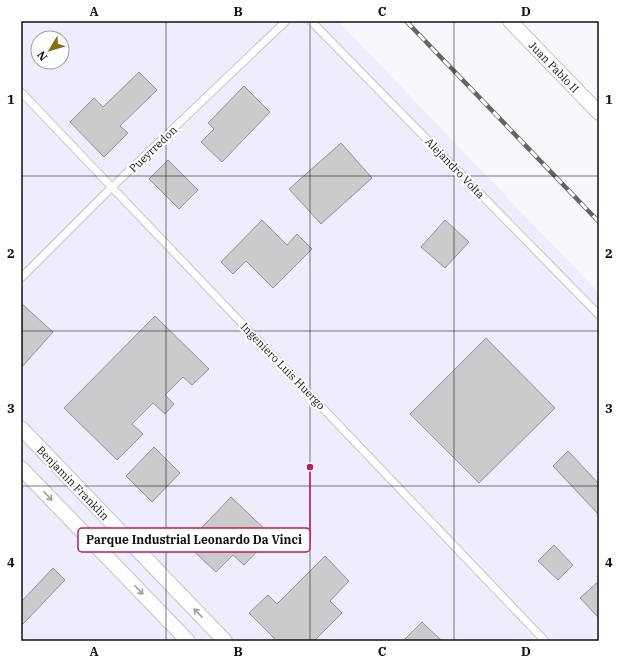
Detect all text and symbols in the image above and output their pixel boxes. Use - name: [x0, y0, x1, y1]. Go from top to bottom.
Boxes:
- text: A: [89, 3, 99, 20]
- text: B: [233, 3, 243, 20]
- text: C: [378, 3, 387, 20]
- text: D: [521, 3, 531, 20]
- north arrow: [30, 30, 70, 70]
- street label: Juan Pablo II: [526, 38, 582, 96]
- text: N: [34, 48, 50, 64]
- text: 1: [7, 91, 15, 108]
- text: 1: [605, 91, 613, 108]
- street label: Pueyrredon: [126, 123, 180, 175]
- street label: Alejandro Volta: [422, 135, 488, 201]
- text: 2: [7, 245, 15, 262]
- text: 2: [605, 245, 613, 262]
- street label: Ingeniero Luis Huergo: [238, 320, 328, 412]
- text: 3: [7, 400, 15, 417]
- text: 3: [605, 400, 613, 417]
- street label: Benjamín Franklin: [34, 443, 112, 523]
- one-way arrow: [43, 491, 53, 501]
- callout: Parque Industrial Leonardo Da Vinci: [78, 528, 310, 552]
- text: Parque Industrial Leonardo Da Vinci: [86, 532, 302, 547]
- text: 4: [7, 554, 15, 571]
- text: 4: [605, 554, 613, 571]
- one-way arrow: [134, 585, 143, 595]
- one-way arrow: [193, 608, 203, 618]
- text: A: [89, 643, 99, 660]
- text: B: [233, 643, 243, 660]
- text: C: [378, 643, 387, 660]
- text: D: [521, 643, 531, 660]

